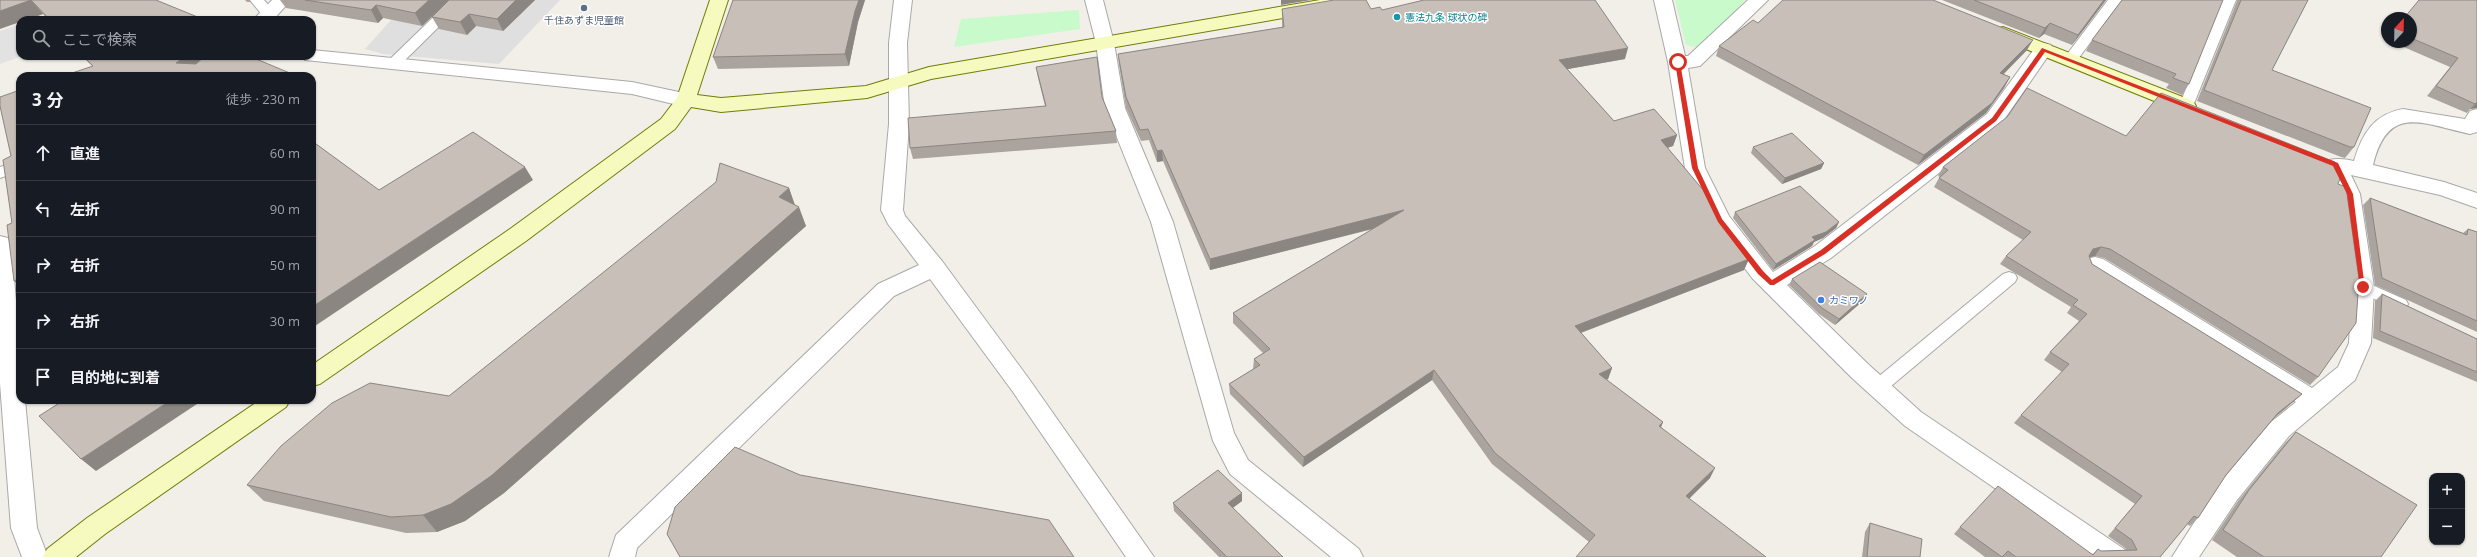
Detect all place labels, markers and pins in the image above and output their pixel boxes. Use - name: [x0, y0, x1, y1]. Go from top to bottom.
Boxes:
- marker: 千住あずま児童館: [579, 3, 589, 13]
- place label: 憲法九条 球状の碑: [1405, 10, 1488, 24]
- marker: 憲法九条 球状の碑: [1392, 12, 1402, 22]
- place label: 千住あずま児童館: [544, 13, 624, 27]
- place label: カミワノ: [1829, 293, 1869, 307]
- marker: カミワノ: [1816, 295, 1826, 305]

